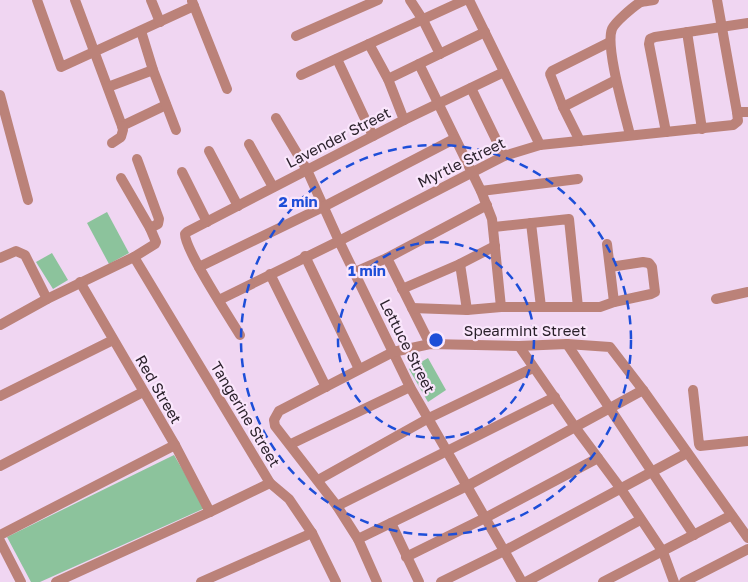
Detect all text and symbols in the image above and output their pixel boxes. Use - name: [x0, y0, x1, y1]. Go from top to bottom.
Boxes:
- street label: Lavender Street: [283, 103, 393, 171]
- street label: Myrtle Street: [414, 133, 508, 191]
- text: 2 min: [278, 192, 318, 210]
- text: 1 min: [348, 261, 386, 279]
- street label: Lettuce Street: [377, 296, 439, 396]
- street label: Spearmint Street: [464, 321, 586, 339]
- centre of rings: [427, 331, 445, 349]
- street label: Red Street: [132, 352, 186, 426]
- street label: Tangerine Street: [208, 358, 284, 470]

